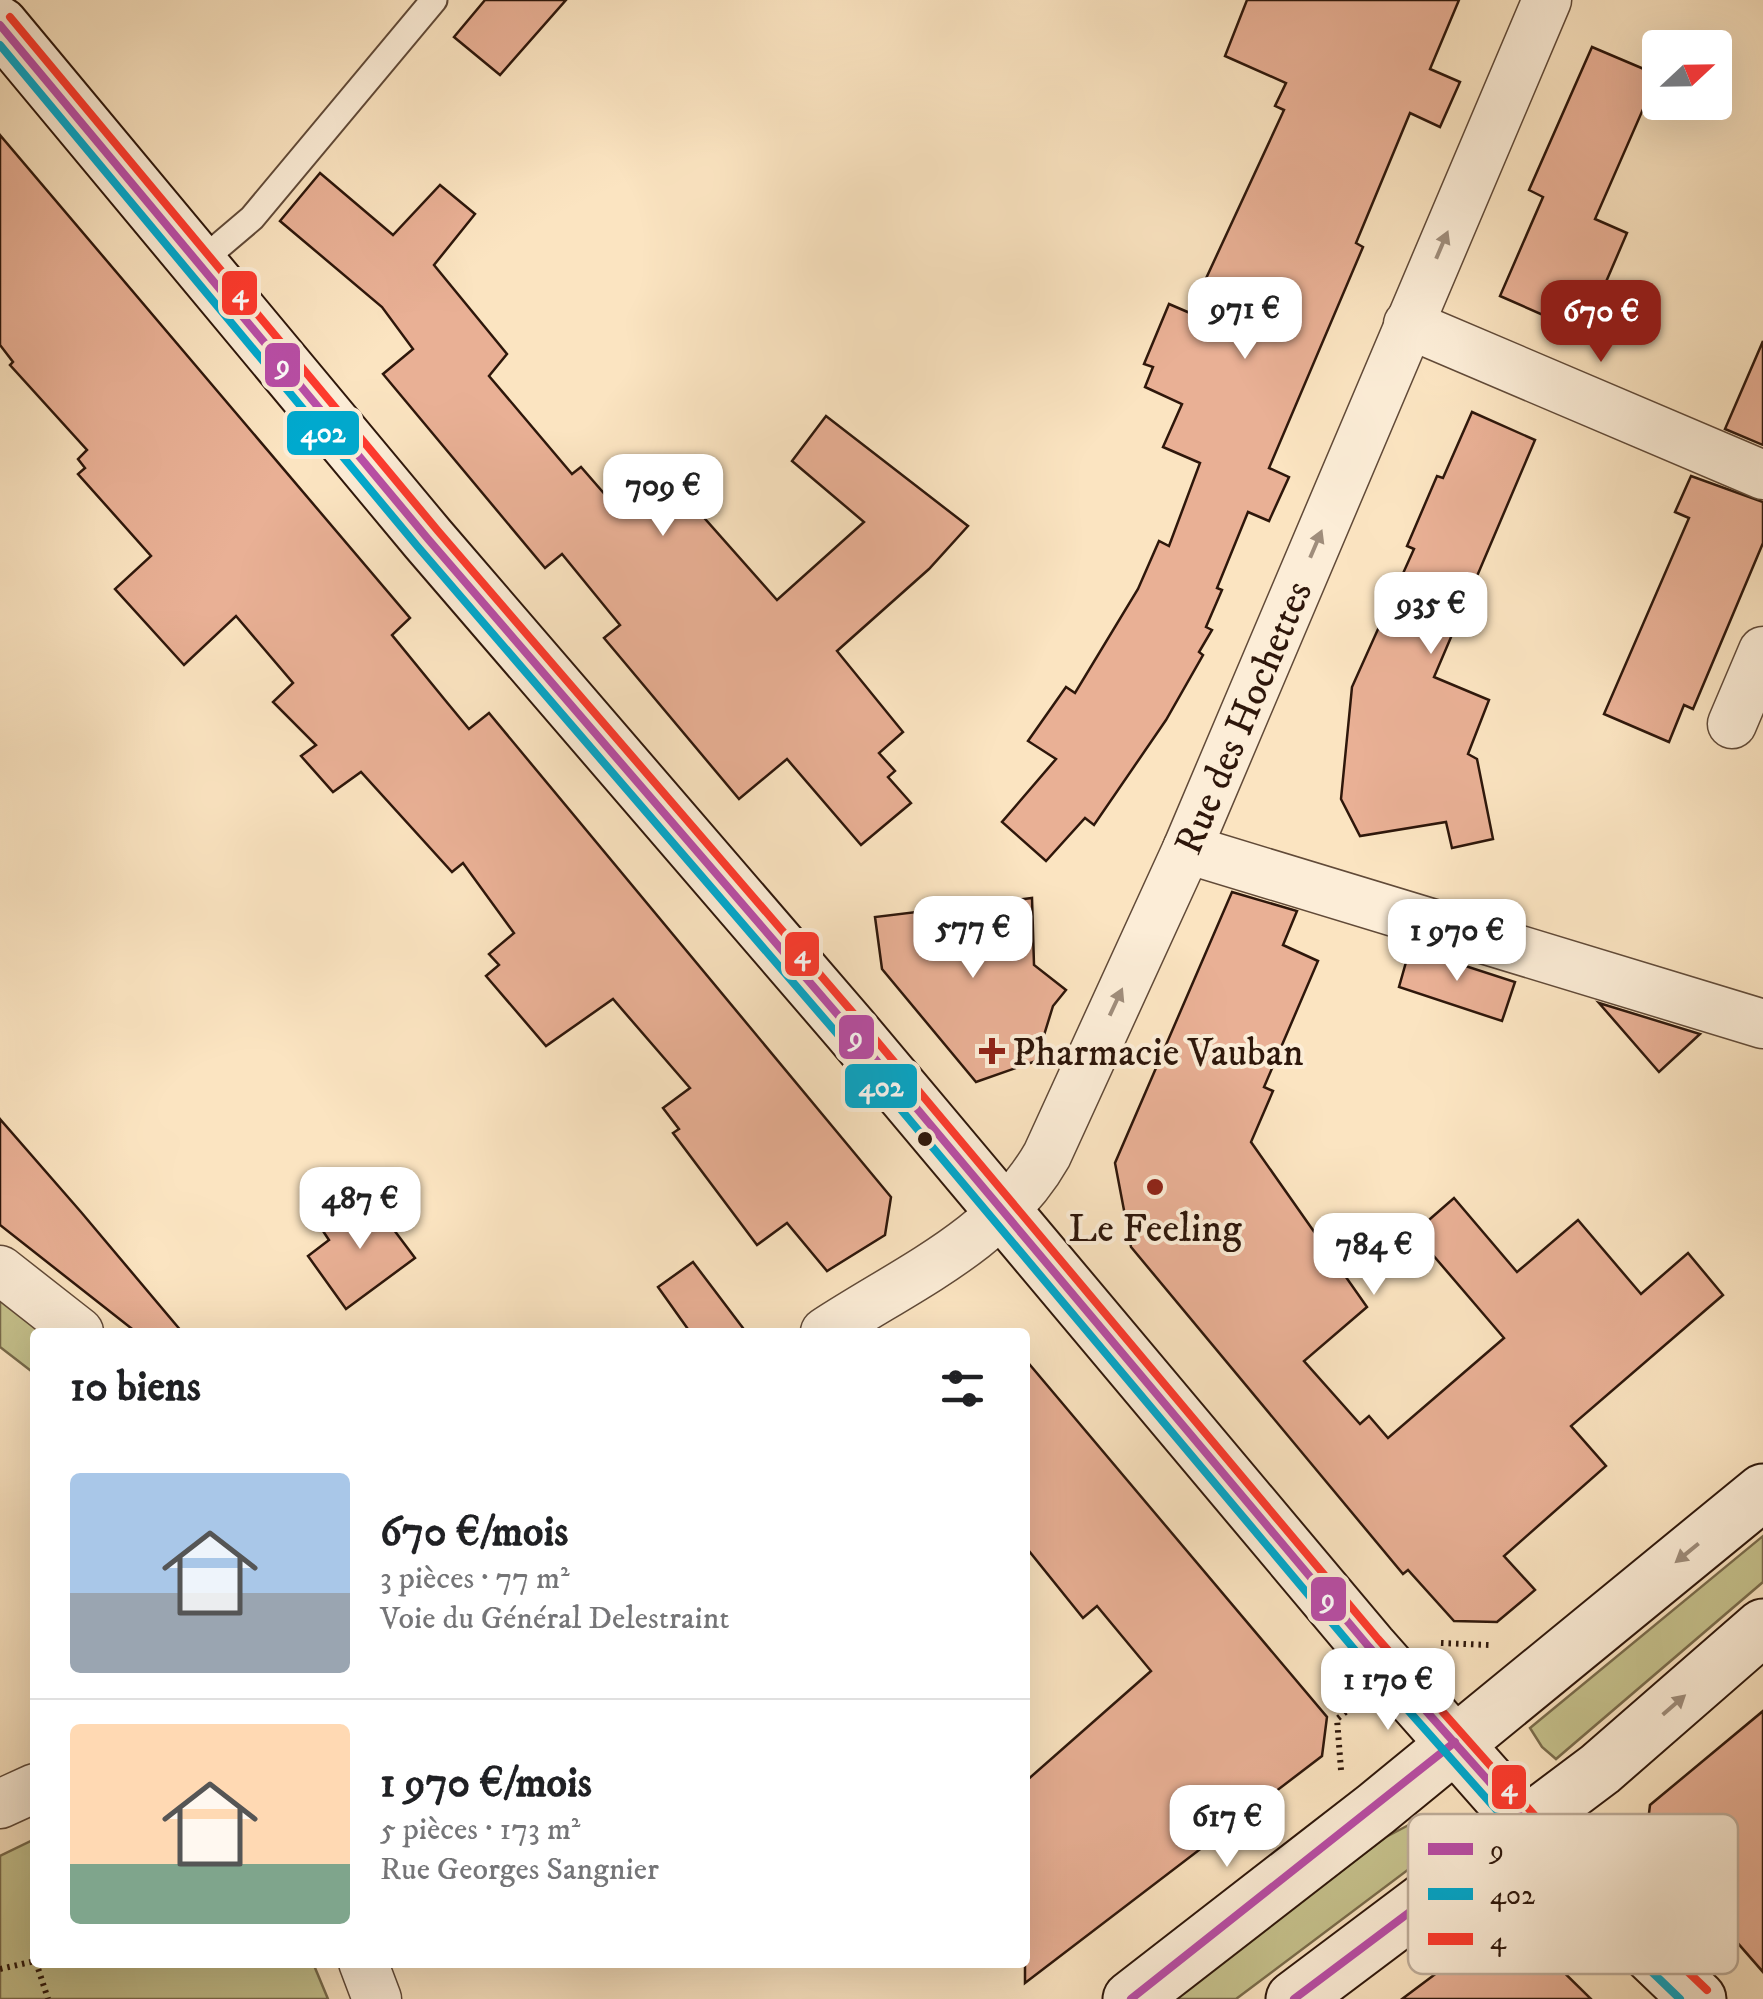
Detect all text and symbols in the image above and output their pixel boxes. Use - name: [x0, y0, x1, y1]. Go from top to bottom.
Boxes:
- north arrow: [1642, 30, 1732, 120]
- map controls: [1642, 30, 1732, 120]
- one-way arrow: [1434, 230, 1450, 259]
- line badge: 4: [220, 269, 259, 317]
- text: 4: [232, 276, 250, 311]
- pin: 971 €: [1175, 277, 1315, 362]
- pin: 670 €: [1531, 280, 1671, 365]
- text: 971 €: [1210, 289, 1280, 329]
- text: 670 €: [1563, 292, 1639, 332]
- line badge: 9: [263, 341, 302, 389]
- text: 9: [274, 348, 290, 383]
- line badge: 402: [285, 409, 361, 457]
- text: 402: [301, 416, 346, 451]
- pin: 709 €: [593, 454, 733, 539]
- text: 709 €: [625, 466, 701, 506]
- one-way arrow: [1308, 529, 1324, 559]
- pin: 935 €: [1361, 572, 1501, 657]
- street label: Rue des Hochettes: [1165, 574, 1325, 862]
- text: 935 €: [1396, 584, 1466, 624]
- pin: 577 €: [903, 896, 1043, 981]
- pin: 1 970 €: [1365, 899, 1549, 984]
- text: 577 €: [935, 908, 1011, 948]
- text: 1 970 €: [1410, 911, 1504, 951]
- line badge: 4: [783, 930, 821, 978]
- text: 4: [794, 937, 812, 972]
- one-way arrow: [1108, 988, 1125, 1017]
- line badge: 9: [837, 1013, 876, 1061]
- text: 9: [847, 1020, 863, 1055]
- place label: Pharmacie Vauban: [1012, 1029, 1304, 1079]
- marker: Pharmacie Vauban: [981, 1040, 1003, 1062]
- line badge: 402: [843, 1062, 919, 1110]
- text: 402: [859, 1070, 904, 1105]
- unlabelled marker: [915, 1129, 935, 1149]
- pin: 487 €: [290, 1167, 430, 1252]
- marker: Le Feeling: [1144, 1176, 1166, 1198]
- text: 487 €: [322, 1179, 398, 1219]
- place label: Le Feeling: [1068, 1205, 1242, 1255]
- pin: 784 €: [1304, 1213, 1444, 1298]
- text: 784 €: [1336, 1225, 1412, 1265]
- icon: filters: [935, 1361, 990, 1416]
- text: 10 biens: [70, 1362, 201, 1414]
- text: 670 €/mois: [380, 1507, 568, 1559]
- icon: home: [150, 1513, 270, 1633]
- one-way arrow: [1675, 1542, 1700, 1563]
- text: 3 pièces · 77 m²: [380, 1559, 570, 1599]
- line badge: 9: [1309, 1575, 1348, 1623]
- text: 9: [1319, 1582, 1335, 1617]
- text: Voie du Général Delestraint: [380, 1599, 730, 1639]
- pin: 1 170 €: [1296, 1648, 1480, 1733]
- text: 1 170 €: [1343, 1660, 1433, 1700]
- one-way arrow: [1661, 1695, 1686, 1717]
- text: 1 970 €/mois: [380, 1758, 592, 1810]
- line badge: 4: [1490, 1763, 1528, 1811]
- icon: home: [150, 1764, 270, 1884]
- text: 4: [1501, 1770, 1519, 1805]
- pin: 617 €: [1157, 1785, 1297, 1870]
- text: 617 €: [1192, 1797, 1262, 1837]
- text: 5 pièces · 173 m²: [380, 1810, 580, 1850]
- legend: [1408, 1814, 1738, 1974]
- text: 9: [1488, 1833, 1504, 1868]
- text: Rue Georges Sangnier: [380, 1850, 659, 1890]
- text: 402: [1490, 1878, 1535, 1913]
- text: 4: [1490, 1923, 1507, 1958]

